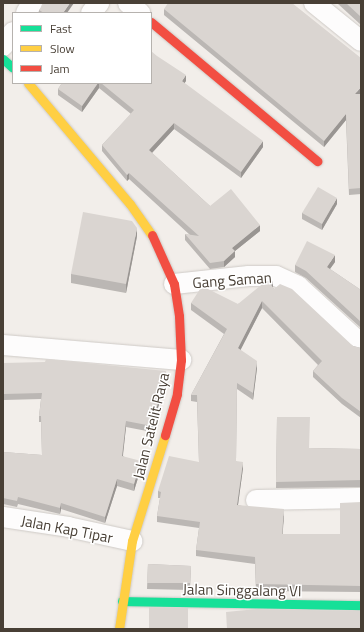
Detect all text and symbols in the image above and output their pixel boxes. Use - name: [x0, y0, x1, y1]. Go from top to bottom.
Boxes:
- legend: [12, 12, 152, 84]
- text: Fast: [50, 19, 72, 38]
- text: Slow: [50, 39, 75, 58]
- text: Jam: [50, 59, 70, 78]
- street label: Gang Saman: [192, 268, 272, 292]
- street label: Jalan Satelit Raya: [129, 371, 173, 481]
- street label: Jalan Kap Tipar: [20, 511, 114, 547]
- street label: Jalan Singgalang VI: [182, 580, 302, 600]

